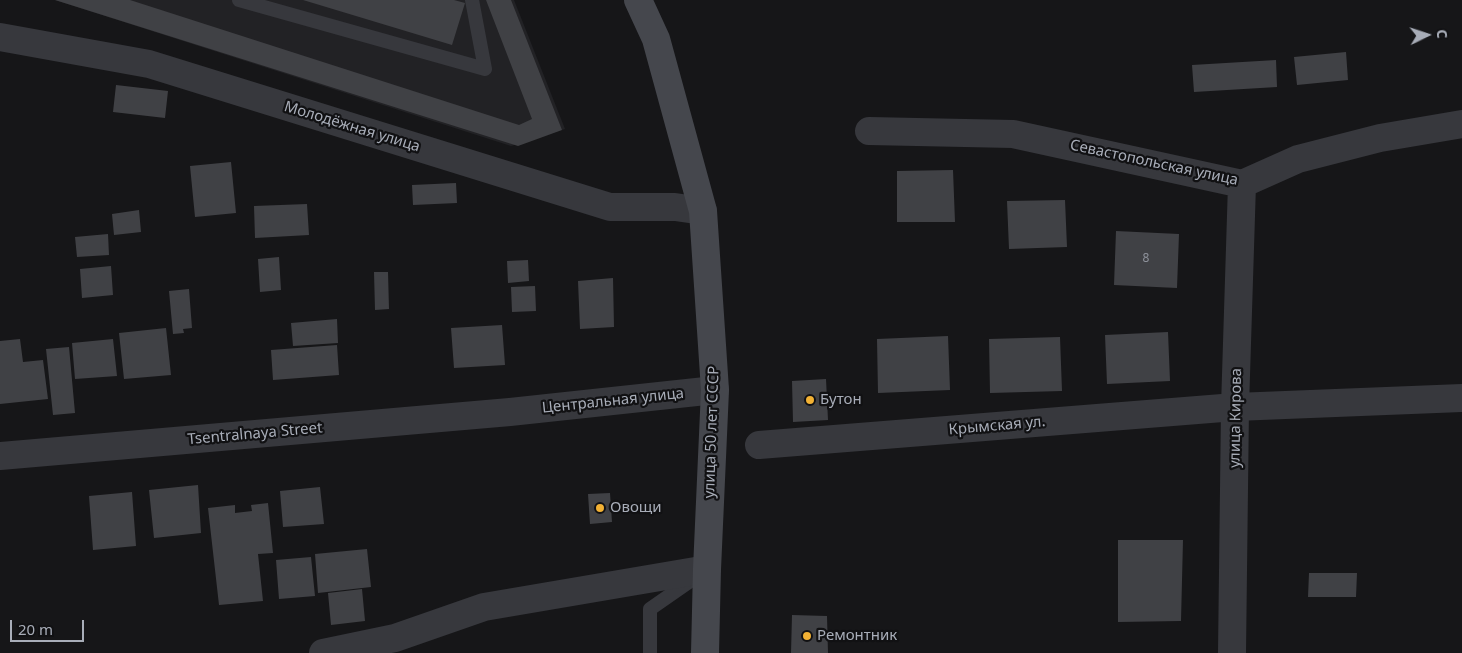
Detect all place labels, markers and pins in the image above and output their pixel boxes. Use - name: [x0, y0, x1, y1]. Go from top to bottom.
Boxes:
- place label: Бутон: [820, 391, 862, 409]
- marker: Бутон: [804, 394, 816, 406]
- place label: Овощи: [610, 499, 662, 517]
- marker: Овощи: [594, 502, 606, 514]
- place label: Ремонтник: [817, 627, 897, 645]
- marker: Ремонтник: [801, 630, 813, 642]

